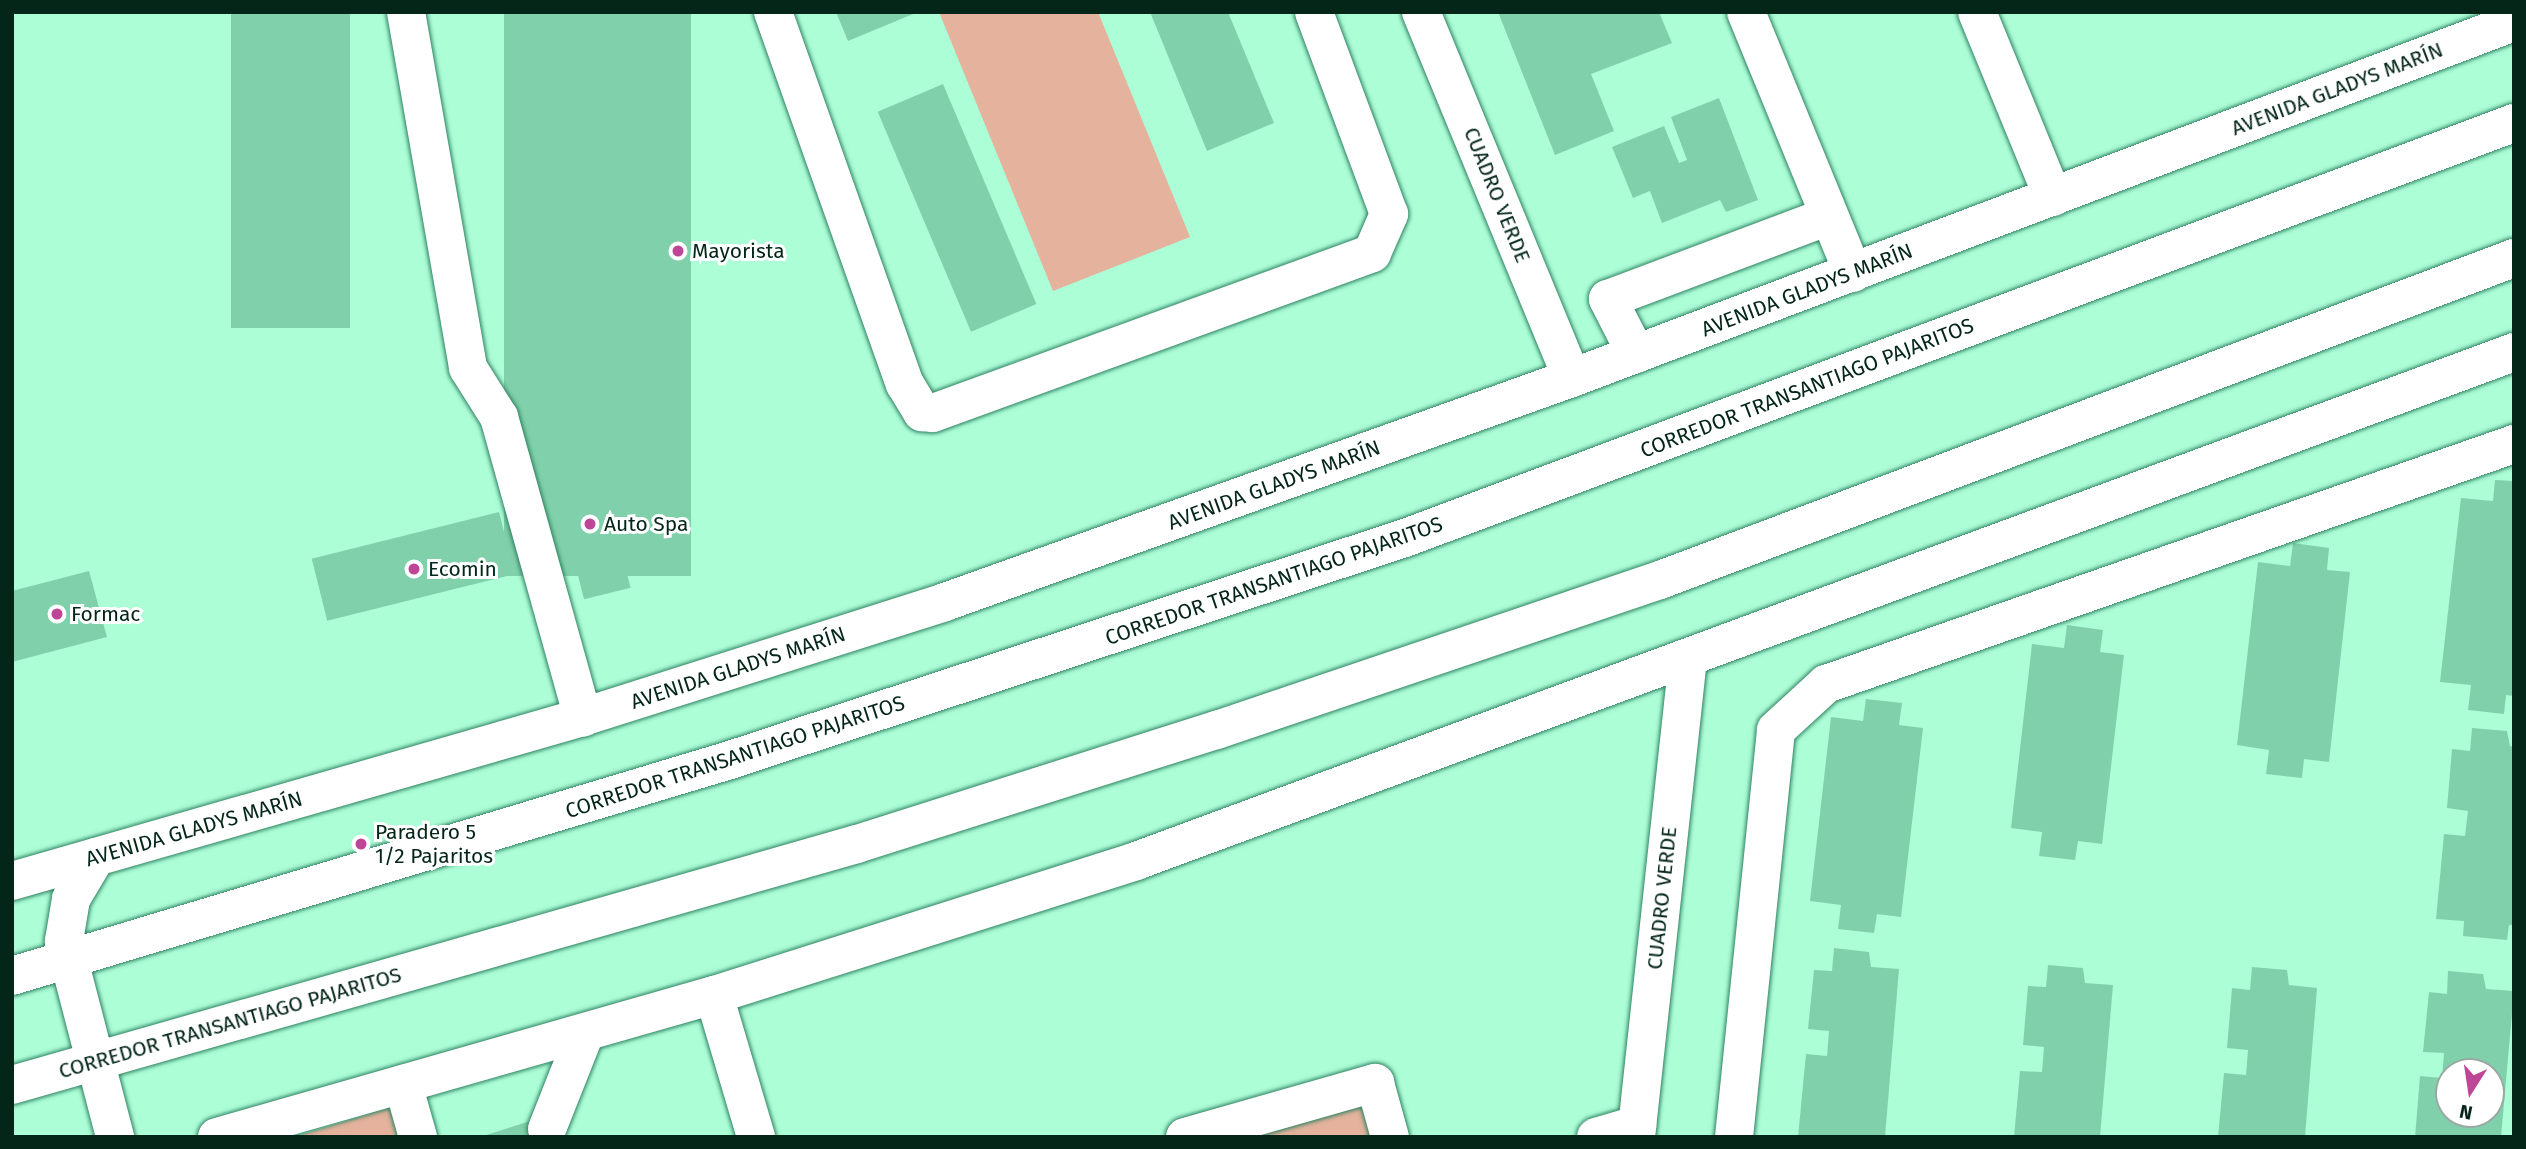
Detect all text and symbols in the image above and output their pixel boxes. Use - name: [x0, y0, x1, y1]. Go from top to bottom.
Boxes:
- street label: AVENIDA GLADYS MARÍN: [2228, 37, 2446, 141]
- street label: CUADRO VERDE: [1458, 124, 1536, 266]
- place label: Mayorista: [692, 238, 785, 264]
- street label: AVENIDA GLADYS MARÍN: [1698, 238, 1916, 342]
- marker: Mayorista: [670, 243, 686, 259]
- street label: CORREDOR TRANSANTIAGO PAJARITOS: [1637, 313, 1977, 463]
- street label: AVENIDA GLADYS MARÍN: [1164, 435, 1384, 535]
- place label: Auto Spa: [604, 511, 688, 537]
- street label: CORREDOR TRANSANTIAGO PAJARITOS: [1102, 511, 1446, 651]
- marker: Auto Spa: [582, 516, 598, 532]
- place label: Ecomin: [428, 556, 497, 582]
- marker: Ecomin: [406, 561, 422, 577]
- place label: Formac: [71, 601, 140, 627]
- marker: Formac: [49, 606, 65, 622]
- street label: AVENIDA GLADYS MARÍN: [627, 621, 849, 715]
- street label: CORREDOR TRANSANTIAGO PAJARITOS: [562, 690, 908, 824]
- street label: AVENIDA GLADYS MARÍN: [83, 786, 305, 872]
- place label: Paradero 5 1/2 Pajaritos: [375, 819, 493, 869]
- street label: CUADRO VERDE: [1642, 825, 1682, 971]
- marker: Paradero 5 1/2 Pajaritos: [353, 836, 369, 852]
- street label: CORREDOR TRANSANTIAGO PAJARITOS: [56, 962, 404, 1084]
- north arrow: [2435, 1058, 2505, 1128]
- text: N: [2457, 1100, 2475, 1125]

